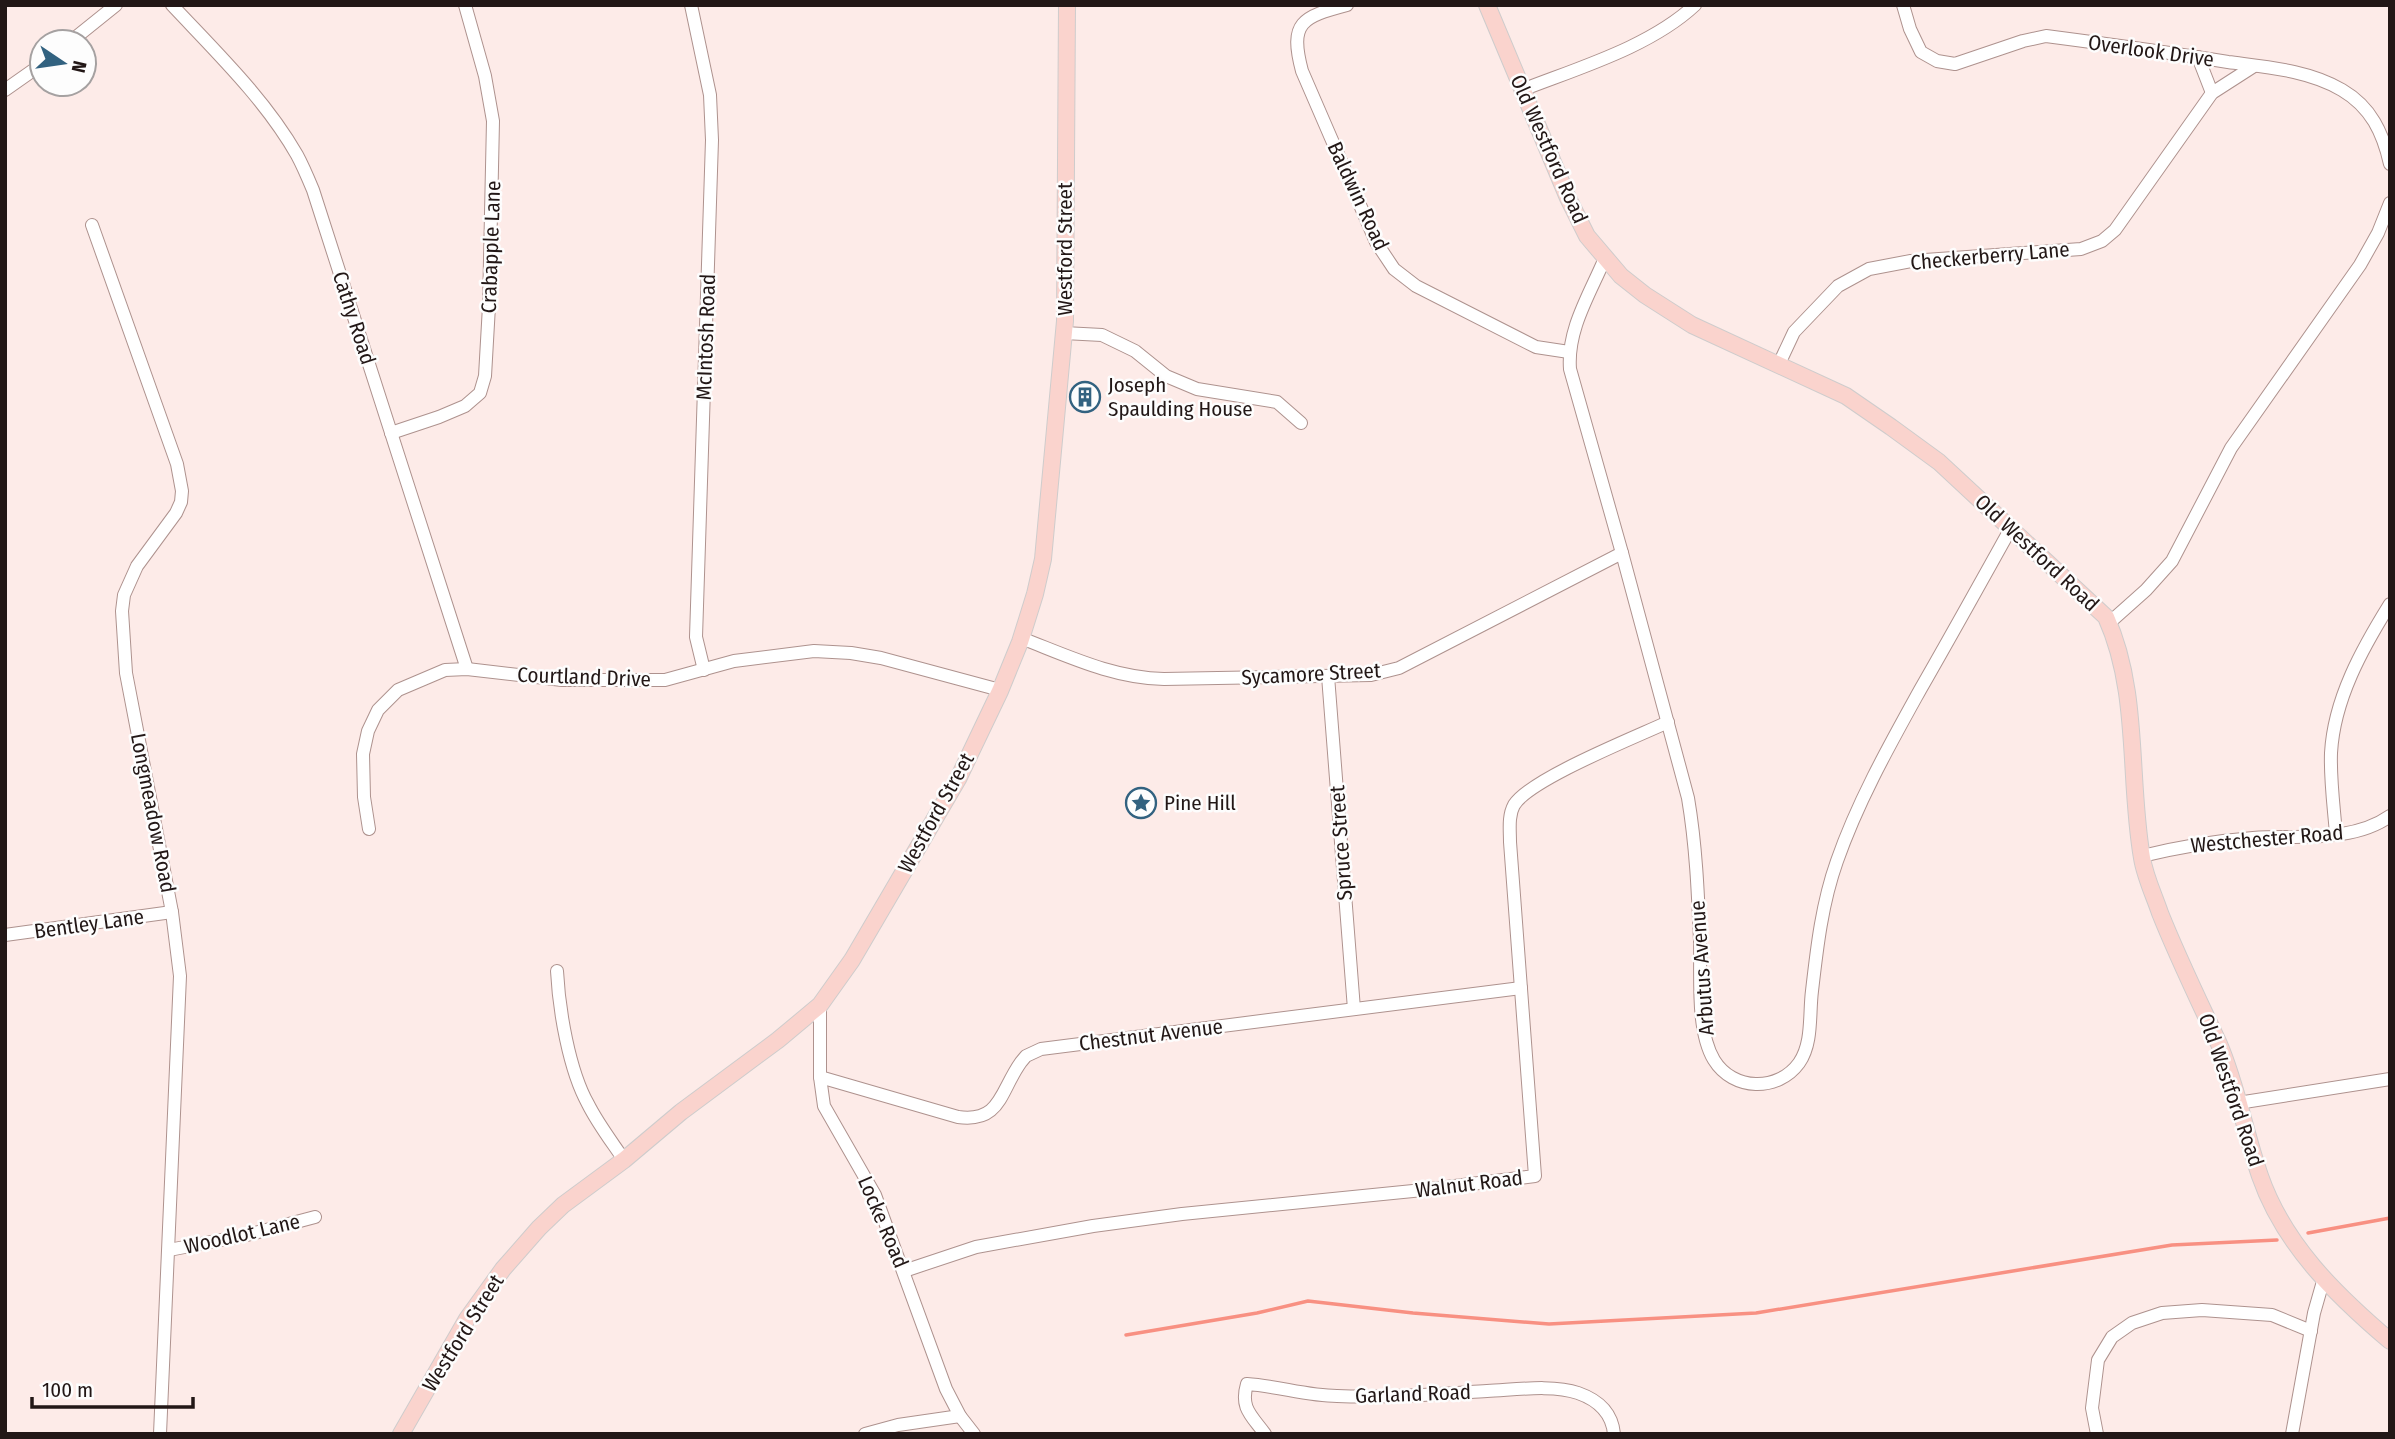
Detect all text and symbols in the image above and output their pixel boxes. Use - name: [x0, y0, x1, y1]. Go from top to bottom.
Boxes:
- north arrow: [28, 28, 98, 98]
- street label: Overlook Drive: [2086, 29, 2216, 73]
- text: N: [67, 59, 92, 75]
- street label: Old Westford Road: [1505, 71, 1593, 227]
- street label: Baldwin Road: [1322, 138, 1394, 254]
- street label: Crabapple Lane: [476, 180, 506, 314]
- street label: Westford Street: [1052, 182, 1078, 316]
- street label: Checkerberry Lane: [1909, 236, 2071, 276]
- street label: Cathy Road: [327, 268, 381, 368]
- street label: McIntosh Road: [691, 273, 721, 401]
- place label: Joseph Spaulding House: [1108, 372, 1253, 422]
- building icon: Joseph Spaulding House: [1068, 380, 1102, 414]
- street label: Old Westford Road: [1970, 489, 2104, 617]
- street label: Sycamore Street: [1241, 657, 1381, 691]
- street label: Courtland Drive: [517, 662, 651, 692]
- street label: Longmeadow Road: [125, 731, 181, 895]
- street label: Westford Street: [892, 748, 980, 878]
- street label: Spruce Street: [1324, 784, 1358, 901]
- place icon: Pine Hill: [1124, 786, 1158, 820]
- place label: Pine Hill: [1164, 790, 1236, 816]
- street label: Westchester Road: [2189, 819, 2345, 859]
- street label: Arbutus Avenue: [1684, 900, 1720, 1036]
- street label: Bentley Lane: [32, 903, 146, 945]
- street label: Old Westford Road: [2193, 1010, 2269, 1170]
- street label: Chestnut Avenue: [1078, 1013, 1224, 1057]
- street label: Walnut Road: [1414, 1165, 1524, 1203]
- street label: Locke Road: [852, 1172, 914, 1272]
- street label: Woodlot Lane: [182, 1208, 302, 1260]
- street label: Westford Street: [417, 1269, 509, 1397]
- scale bar: [32, 1366, 192, 1410]
- text: 100 m: [42, 1377, 93, 1403]
- street label: Garland Road: [1354, 1379, 1472, 1409]

